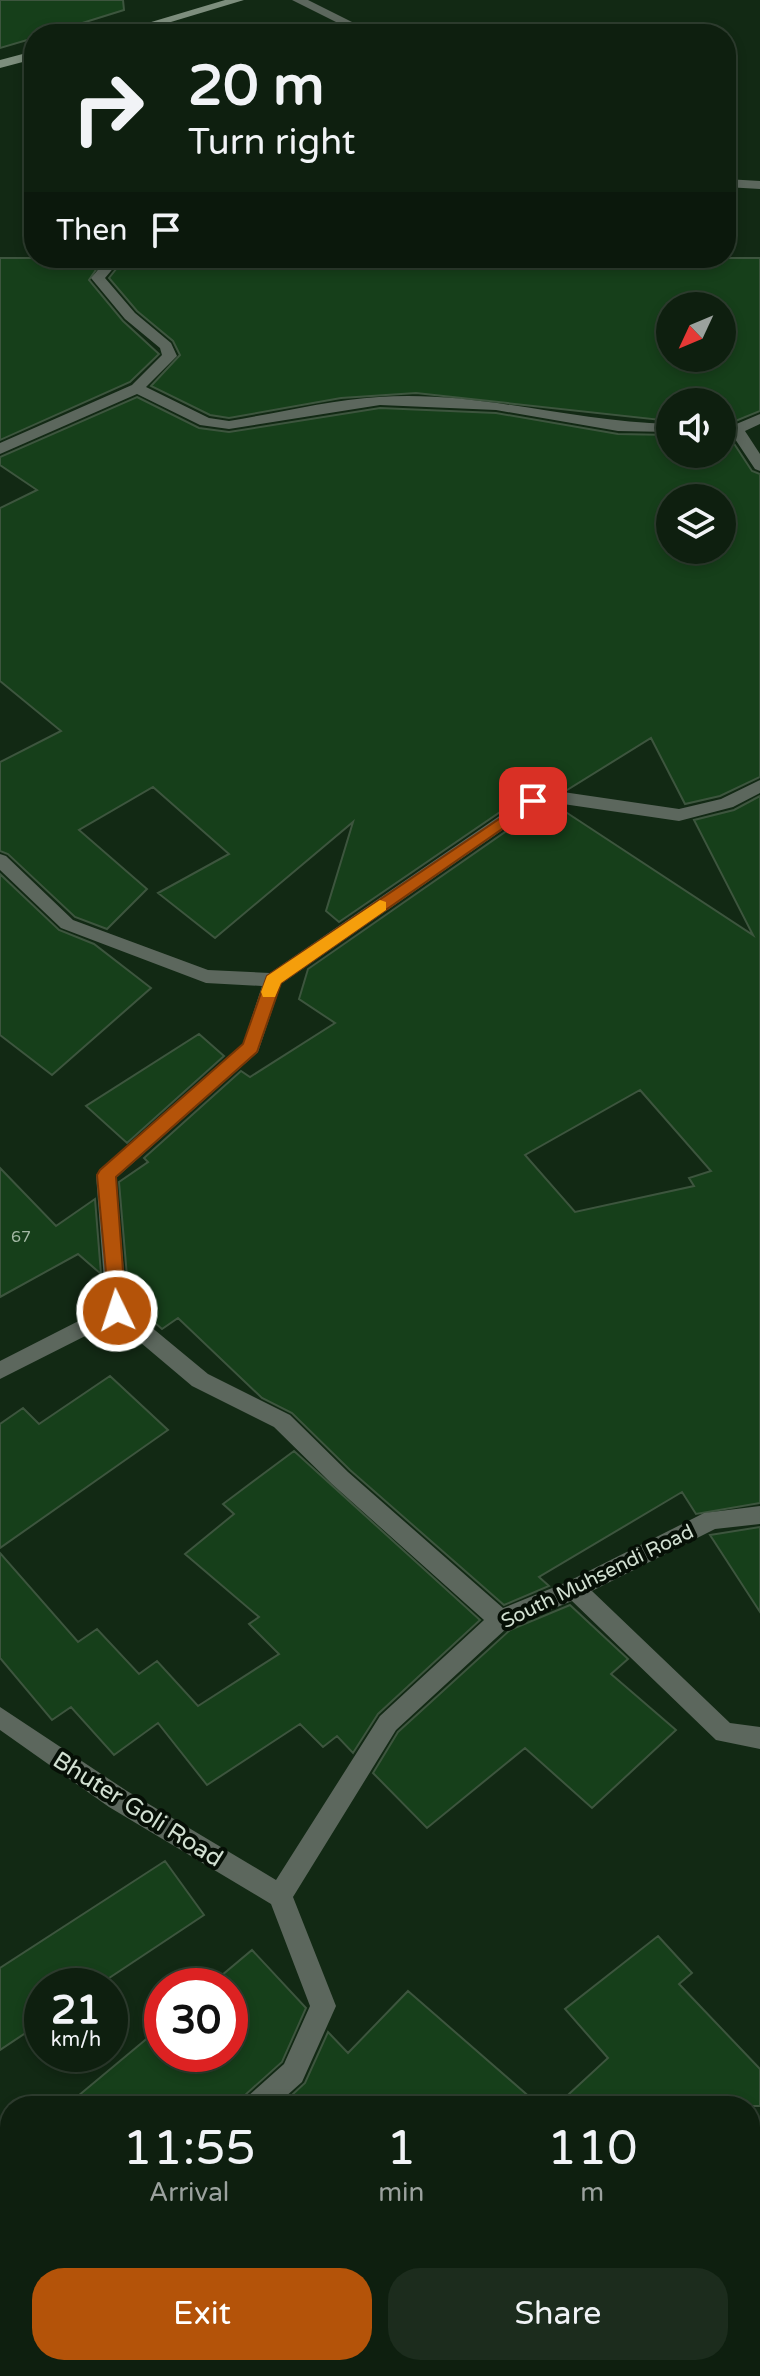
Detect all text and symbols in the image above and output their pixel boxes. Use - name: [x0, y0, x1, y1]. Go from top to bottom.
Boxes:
- text: 20 m: [188, 53, 324, 120]
- icon: right: [56, 56, 160, 160]
- text: Turn right: [188, 121, 355, 164]
- icon: arrive: [144, 208, 188, 252]
- text: Then: [56, 212, 128, 249]
- north arrow: [656, 292, 736, 372]
- map controls: [656, 292, 736, 564]
- button: sound: [656, 388, 736, 468]
- button: layers: [656, 484, 736, 564]
- pin: [499, 767, 567, 835]
- icon: arrive: [511, 779, 555, 823]
- house number: 67: [11, 1227, 31, 1247]
- position arrow: [75, 1269, 159, 1353]
- street label: South Muhsendi Road: [497, 1520, 698, 1634]
- street label: Bhuter Goli Road: [47, 1745, 228, 1873]
- speed limit sign: 30: [144, 1968, 248, 2072]
- text: 21: [51, 1986, 101, 2034]
- text: km/h: [51, 2028, 101, 2052]
- text: 11:55: [123, 2120, 256, 2178]
- text: 1: [386, 2120, 416, 2178]
- text: 110: [547, 2120, 637, 2178]
- text: Arrival: [149, 2177, 229, 2208]
- text: min: [378, 2177, 424, 2208]
- text: m: [580, 2177, 604, 2208]
- button: Exit: [32, 2268, 372, 2360]
- button: Share: [388, 2268, 728, 2360]

